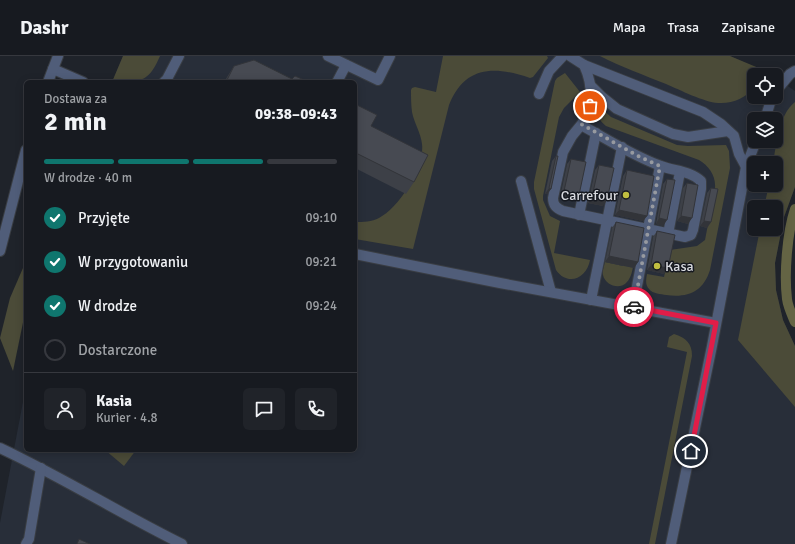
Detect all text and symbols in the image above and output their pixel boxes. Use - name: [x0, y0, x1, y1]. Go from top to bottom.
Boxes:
- text: Dashr: [20, 16, 69, 40]
- text: Mapa: [613, 19, 646, 36]
- text: Trasa: [668, 19, 699, 36]
- text: Zapisane: [721, 19, 775, 36]
- map controls: [747, 68, 783, 236]
- button: locate: [747, 68, 783, 104]
- pin: [573, 89, 607, 123]
- text: Dostawa za: [44, 91, 107, 107]
- icon: bag: [579, 95, 601, 117]
- text: 09:38–09:43: [255, 105, 337, 123]
- text: 2 min: [44, 106, 107, 138]
- button: layers: [747, 112, 783, 148]
- button: +: [747, 156, 783, 192]
- text: W drodze · 40 m: [44, 170, 132, 186]
- place label: Carrefour: [561, 187, 619, 204]
- marker: Carrefour: [621, 190, 631, 200]
- button: −: [747, 200, 783, 236]
- icon: check: [44, 207, 66, 229]
- text: Przyjęte: [78, 209, 130, 227]
- text: 09:10: [305, 210, 337, 226]
- icon: check: [44, 251, 66, 273]
- text: W przygotowaniu: [78, 253, 188, 271]
- text: 09:21: [305, 254, 337, 270]
- place label: Kasa: [665, 258, 694, 275]
- marker: Kasa: [652, 261, 662, 271]
- courier: [614, 287, 654, 327]
- icon: check: [44, 295, 66, 317]
- icon: car: [623, 296, 645, 318]
- text: W drodze: [78, 297, 137, 315]
- text: 09:24: [305, 298, 337, 314]
- text: Dostarczone: [78, 341, 157, 359]
- button: person: [44, 388, 86, 430]
- button: chat: [243, 388, 285, 430]
- button: phone: [295, 388, 337, 430]
- text: Kasia: [96, 392, 132, 410]
- text: Kurier · 4.8: [96, 410, 158, 426]
- pin: [674, 434, 708, 468]
- icon: home: [680, 440, 702, 462]

